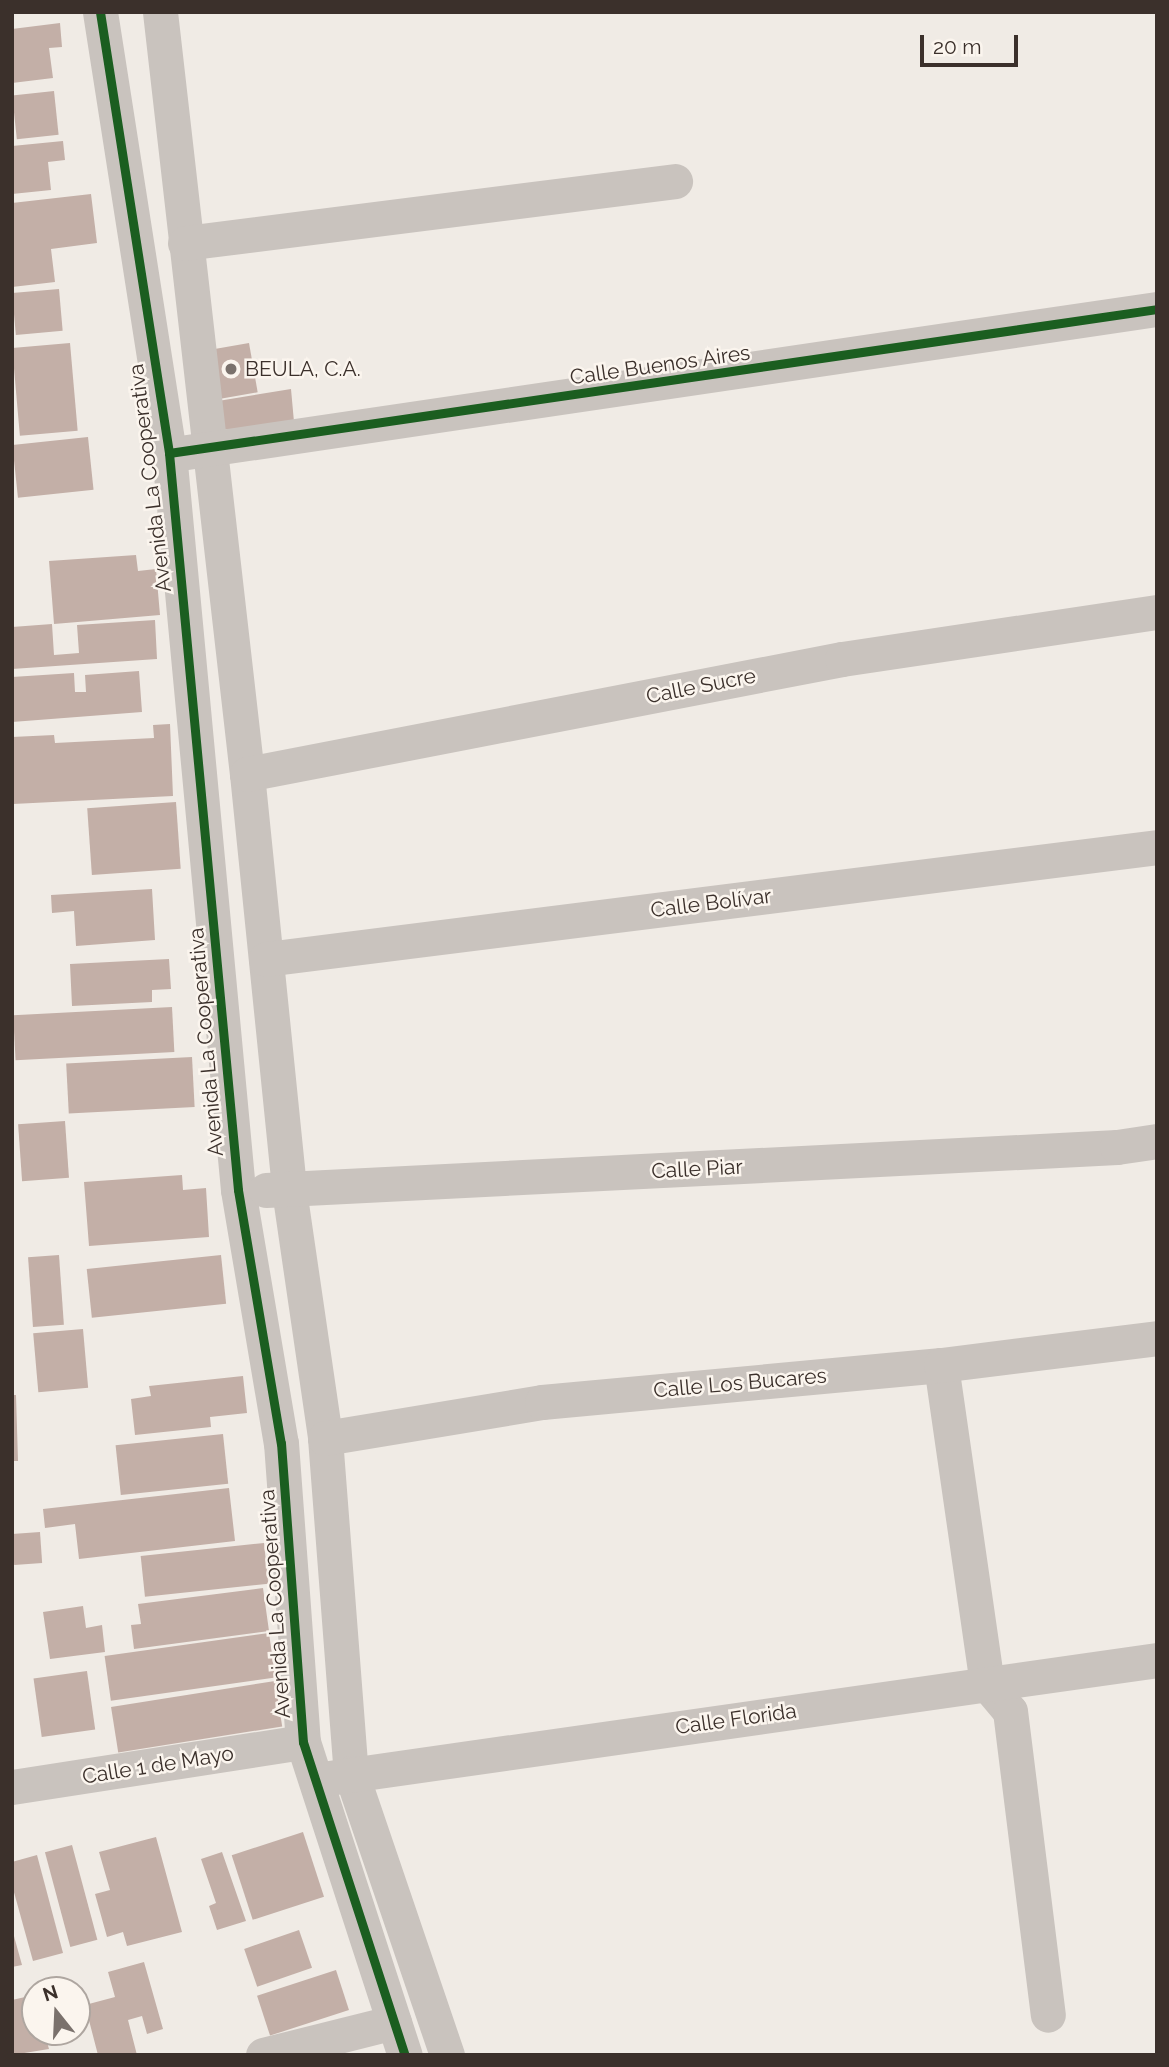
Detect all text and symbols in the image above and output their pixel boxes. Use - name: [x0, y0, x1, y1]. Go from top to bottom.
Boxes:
- scale bar: [924, 21, 1022, 65]
- text: 20 m: [933, 34, 981, 59]
- street label: Calle Buenos Aires: [568, 340, 752, 390]
- place label: BEULA, C.A.: [245, 356, 361, 382]
- marker: BEULA, C.A.: [223, 361, 239, 377]
- street label: Avenida La Cooperativa: [123, 362, 177, 594]
- street label: Calle Sucre: [644, 663, 758, 709]
- street label: Calle Bolívar: [649, 883, 773, 923]
- street label: Avenida La Cooperativa: [183, 926, 229, 1158]
- street label: Calle Piar: [651, 1154, 743, 1184]
- street label: Calle Los Bucares: [652, 1363, 828, 1403]
- street label: Avenida La Cooperativa: [254, 1489, 296, 1719]
- street label: Calle Florida: [674, 1698, 798, 1740]
- street label: Calle 1 de Mayo: [80, 1741, 236, 1789]
- north arrow: [21, 1976, 91, 2046]
- text: N: [40, 1980, 60, 2006]

